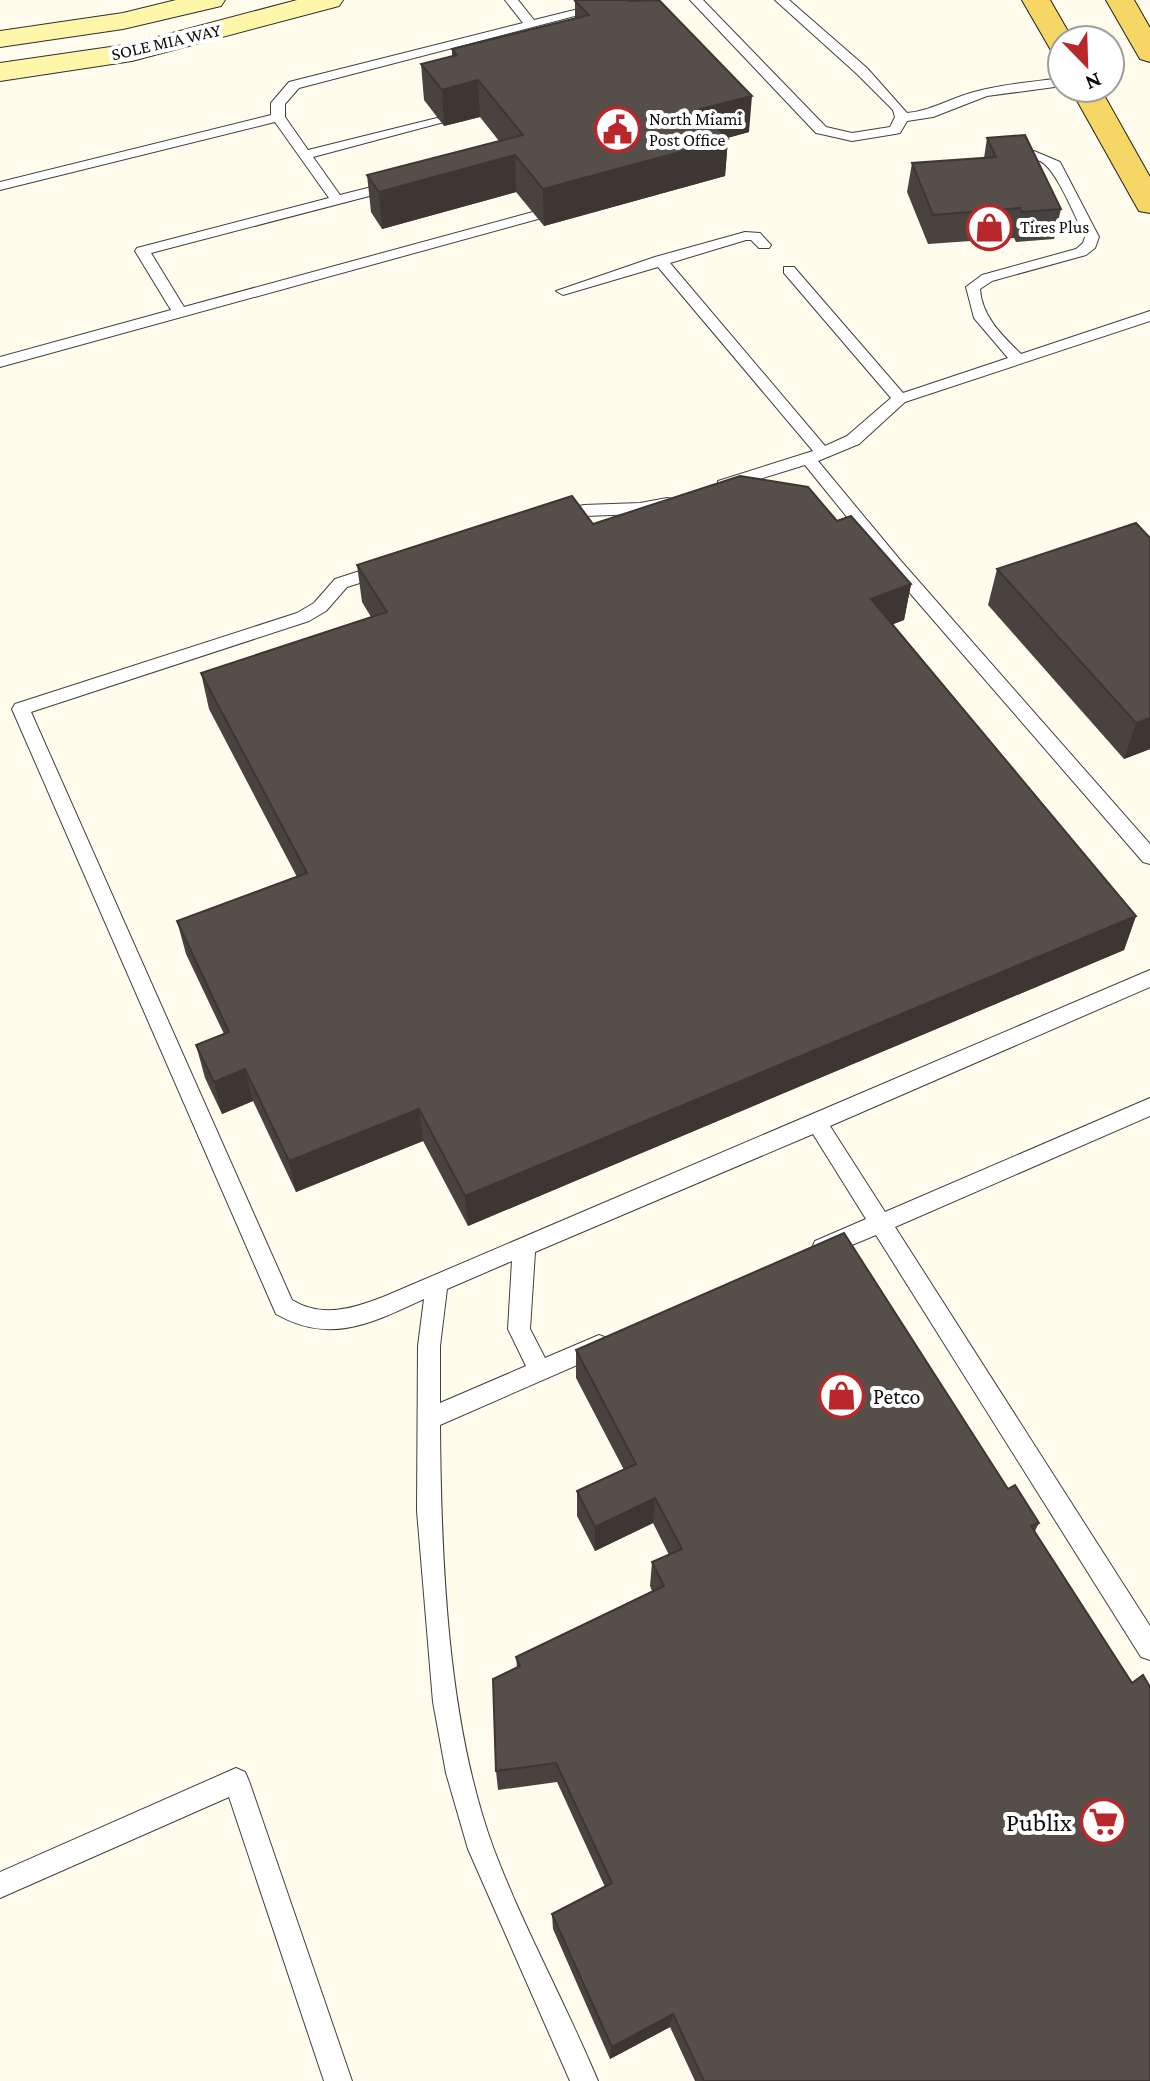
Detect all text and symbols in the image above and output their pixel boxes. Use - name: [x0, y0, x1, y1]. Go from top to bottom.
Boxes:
- street label: SOLE MIA WAY: [109, 20, 223, 64]
- north arrow: [1046, 24, 1126, 104]
- text: N: [1082, 68, 1105, 96]
- public building icon: North Miami Post Office: [594, 105, 642, 153]
- place label: North Miami Post Office: [649, 109, 743, 150]
- shop icon: Tires Plus: [965, 203, 1013, 251]
- place label: Tires Plus: [1020, 217, 1089, 237]
- shop icon: Petco: [818, 1372, 866, 1420]
- place label: Petco: [873, 1384, 920, 1409]
- supermarket icon: Publix: [1079, 1798, 1127, 1846]
- place label: Publix: [1006, 1808, 1072, 1837]

